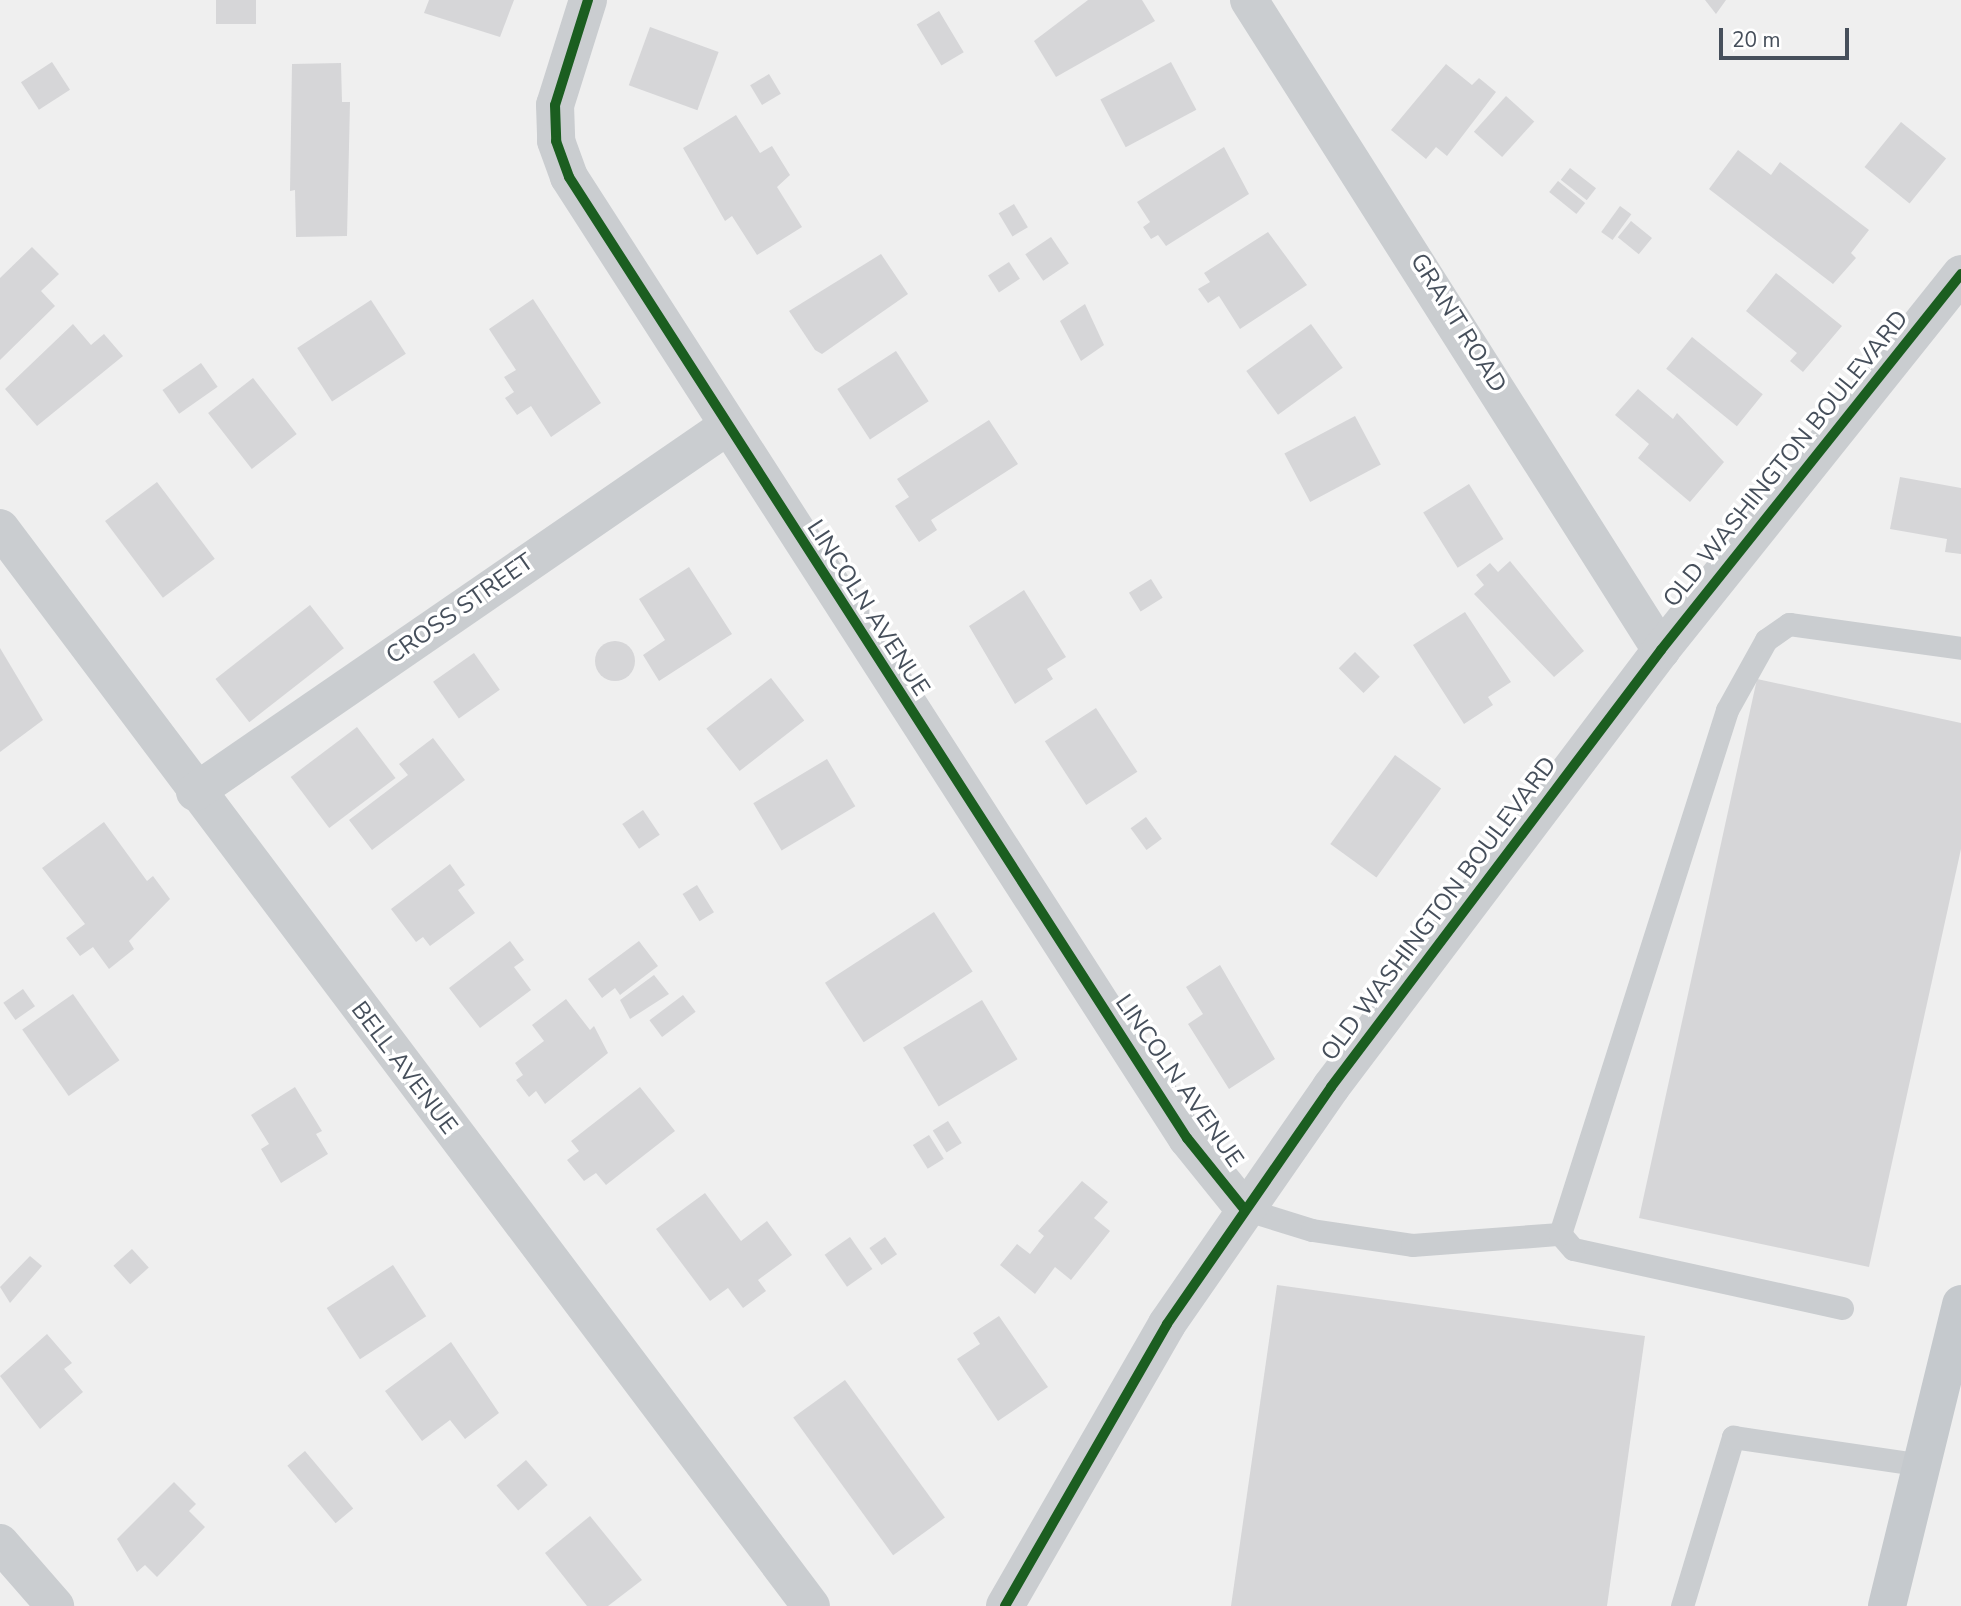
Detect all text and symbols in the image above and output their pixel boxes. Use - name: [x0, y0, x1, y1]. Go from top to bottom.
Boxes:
- scale bar: [1723, 14, 1853, 58]
- text: 20 m: [1732, 26, 1781, 54]
- street label: GRANT ROAD: [1404, 248, 1512, 398]
- street label: OLD WASHINGTON BOULEVARD: [1657, 305, 1915, 613]
- street label: LINCOLN AVENUE: [800, 515, 936, 701]
- street label: CROSS STREET: [381, 548, 539, 670]
- street label: OLD WASHINGTON BOULEVARD: [1315, 751, 1563, 1067]
- street label: LINCOLN AVENUE: [1109, 989, 1249, 1173]
- street label: BELL AVENUE: [345, 996, 463, 1140]

